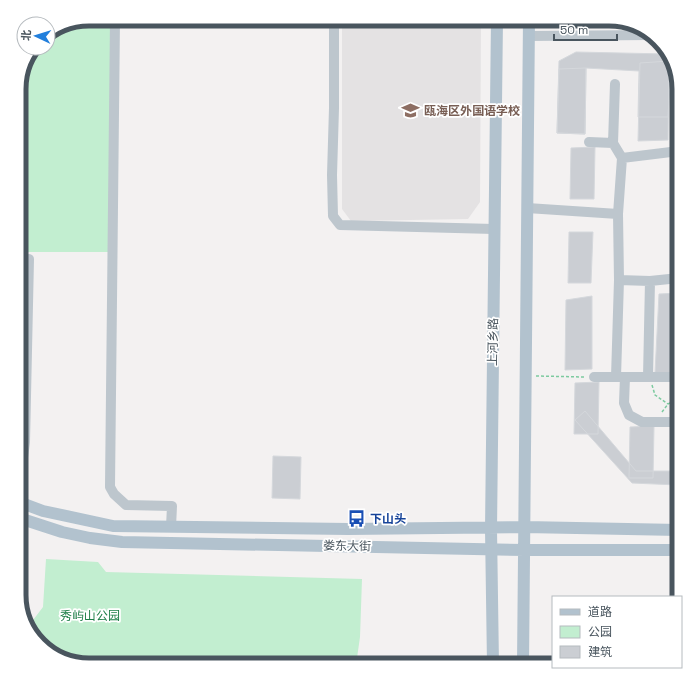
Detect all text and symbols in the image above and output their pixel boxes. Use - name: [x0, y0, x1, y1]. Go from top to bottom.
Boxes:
- north arrow: [16, 16, 56, 56]
- scale bar: [554, 16, 617, 42]
- text: 50 m: [560, 22, 588, 38]
- text: 北: [19, 29, 33, 41]
- school or university icon: 瓯海区外国语学校: [401, 101, 421, 121]
- place label: 瓯海区外国语学校: [424, 103, 520, 119]
- street label: 上河乡路: [485, 318, 501, 366]
- bus stop icon: 下山头: [347, 509, 367, 529]
- place label: 下山头: [370, 511, 406, 527]
- street label: 娄东大街: [323, 538, 371, 554]
- legend: [552, 596, 682, 668]
- text: 道路: [588, 604, 612, 620]
- park label: 秀屿山公园: [60, 608, 120, 624]
- text: 公园: [588, 624, 612, 640]
- text: 建筑: [588, 644, 612, 660]

